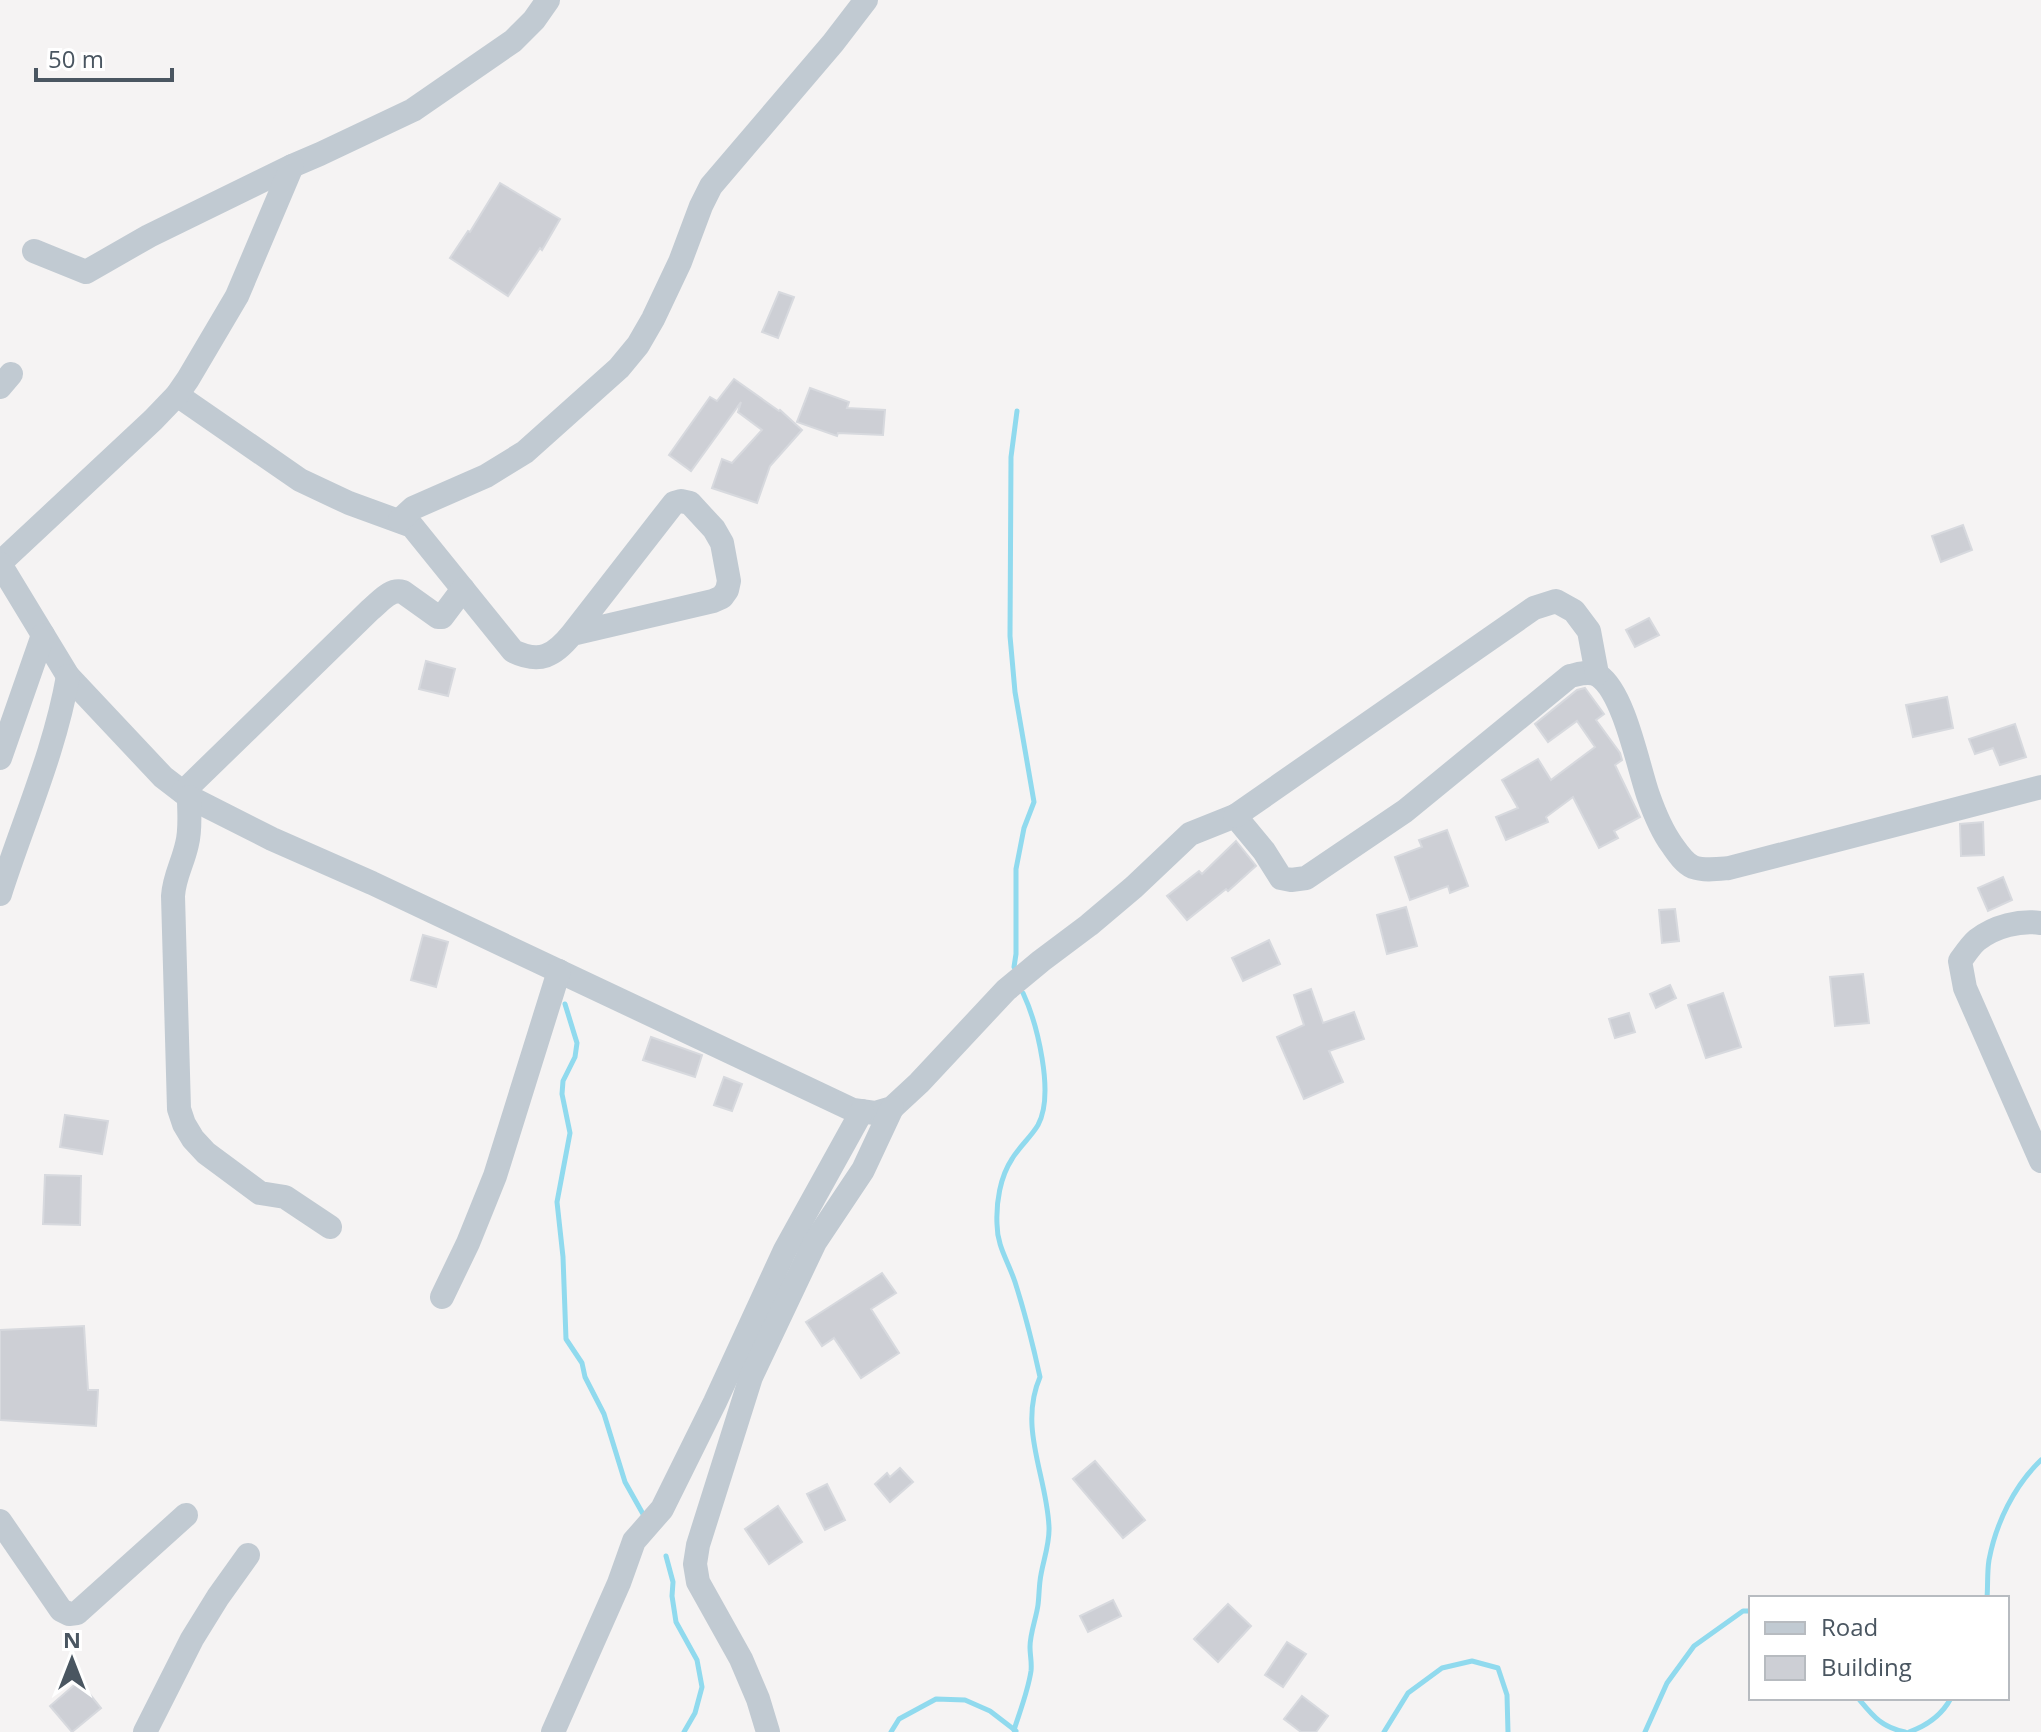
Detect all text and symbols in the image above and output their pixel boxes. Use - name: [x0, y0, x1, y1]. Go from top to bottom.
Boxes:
- scale bar: [36, 32, 172, 82]
- text: 50 m: [48, 42, 104, 75]
- legend: [1749, 1596, 2009, 1700]
- text: Road: [1821, 1610, 1878, 1643]
- north arrow: [32, 1620, 112, 1700]
- text: N: [63, 1624, 81, 1654]
- text: Building: [1821, 1650, 1912, 1683]

